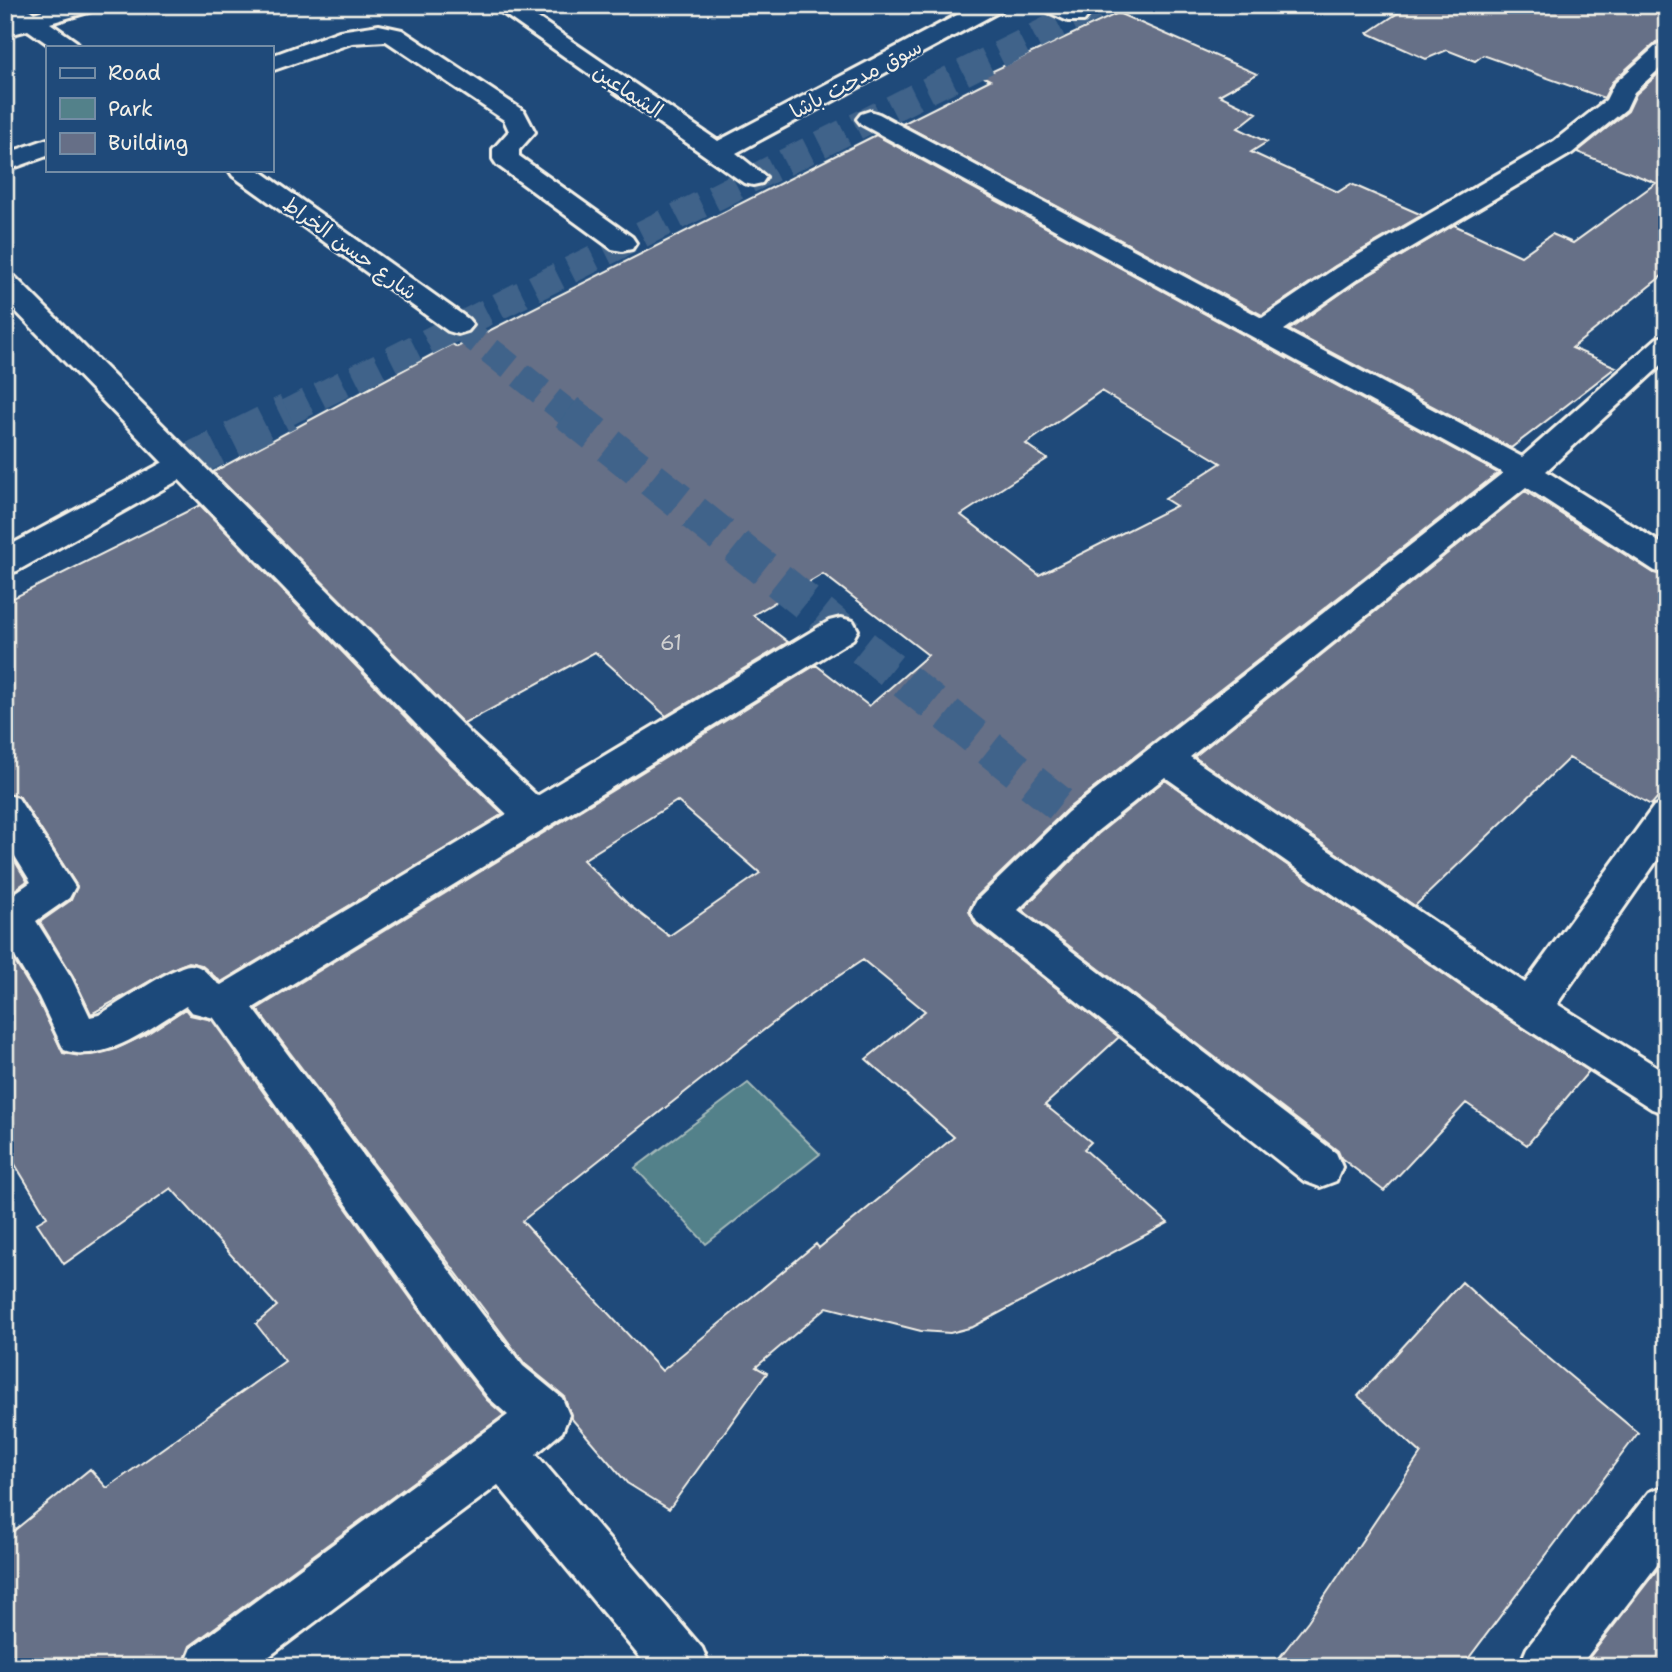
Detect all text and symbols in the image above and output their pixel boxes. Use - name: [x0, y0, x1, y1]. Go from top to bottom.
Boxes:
- street label: سوق مدحت باشا: [785, 32, 927, 126]
- legend: [46, 46, 273, 172]
- street label: الشماعين: [587, 57, 669, 125]
- text: Road: [108, 59, 161, 87]
- text: Park: [108, 95, 153, 123]
- text: Building: [108, 129, 188, 157]
- street label: شارع حسن الخراط: [277, 190, 423, 307]
- house number: 61: [660, 629, 682, 657]

